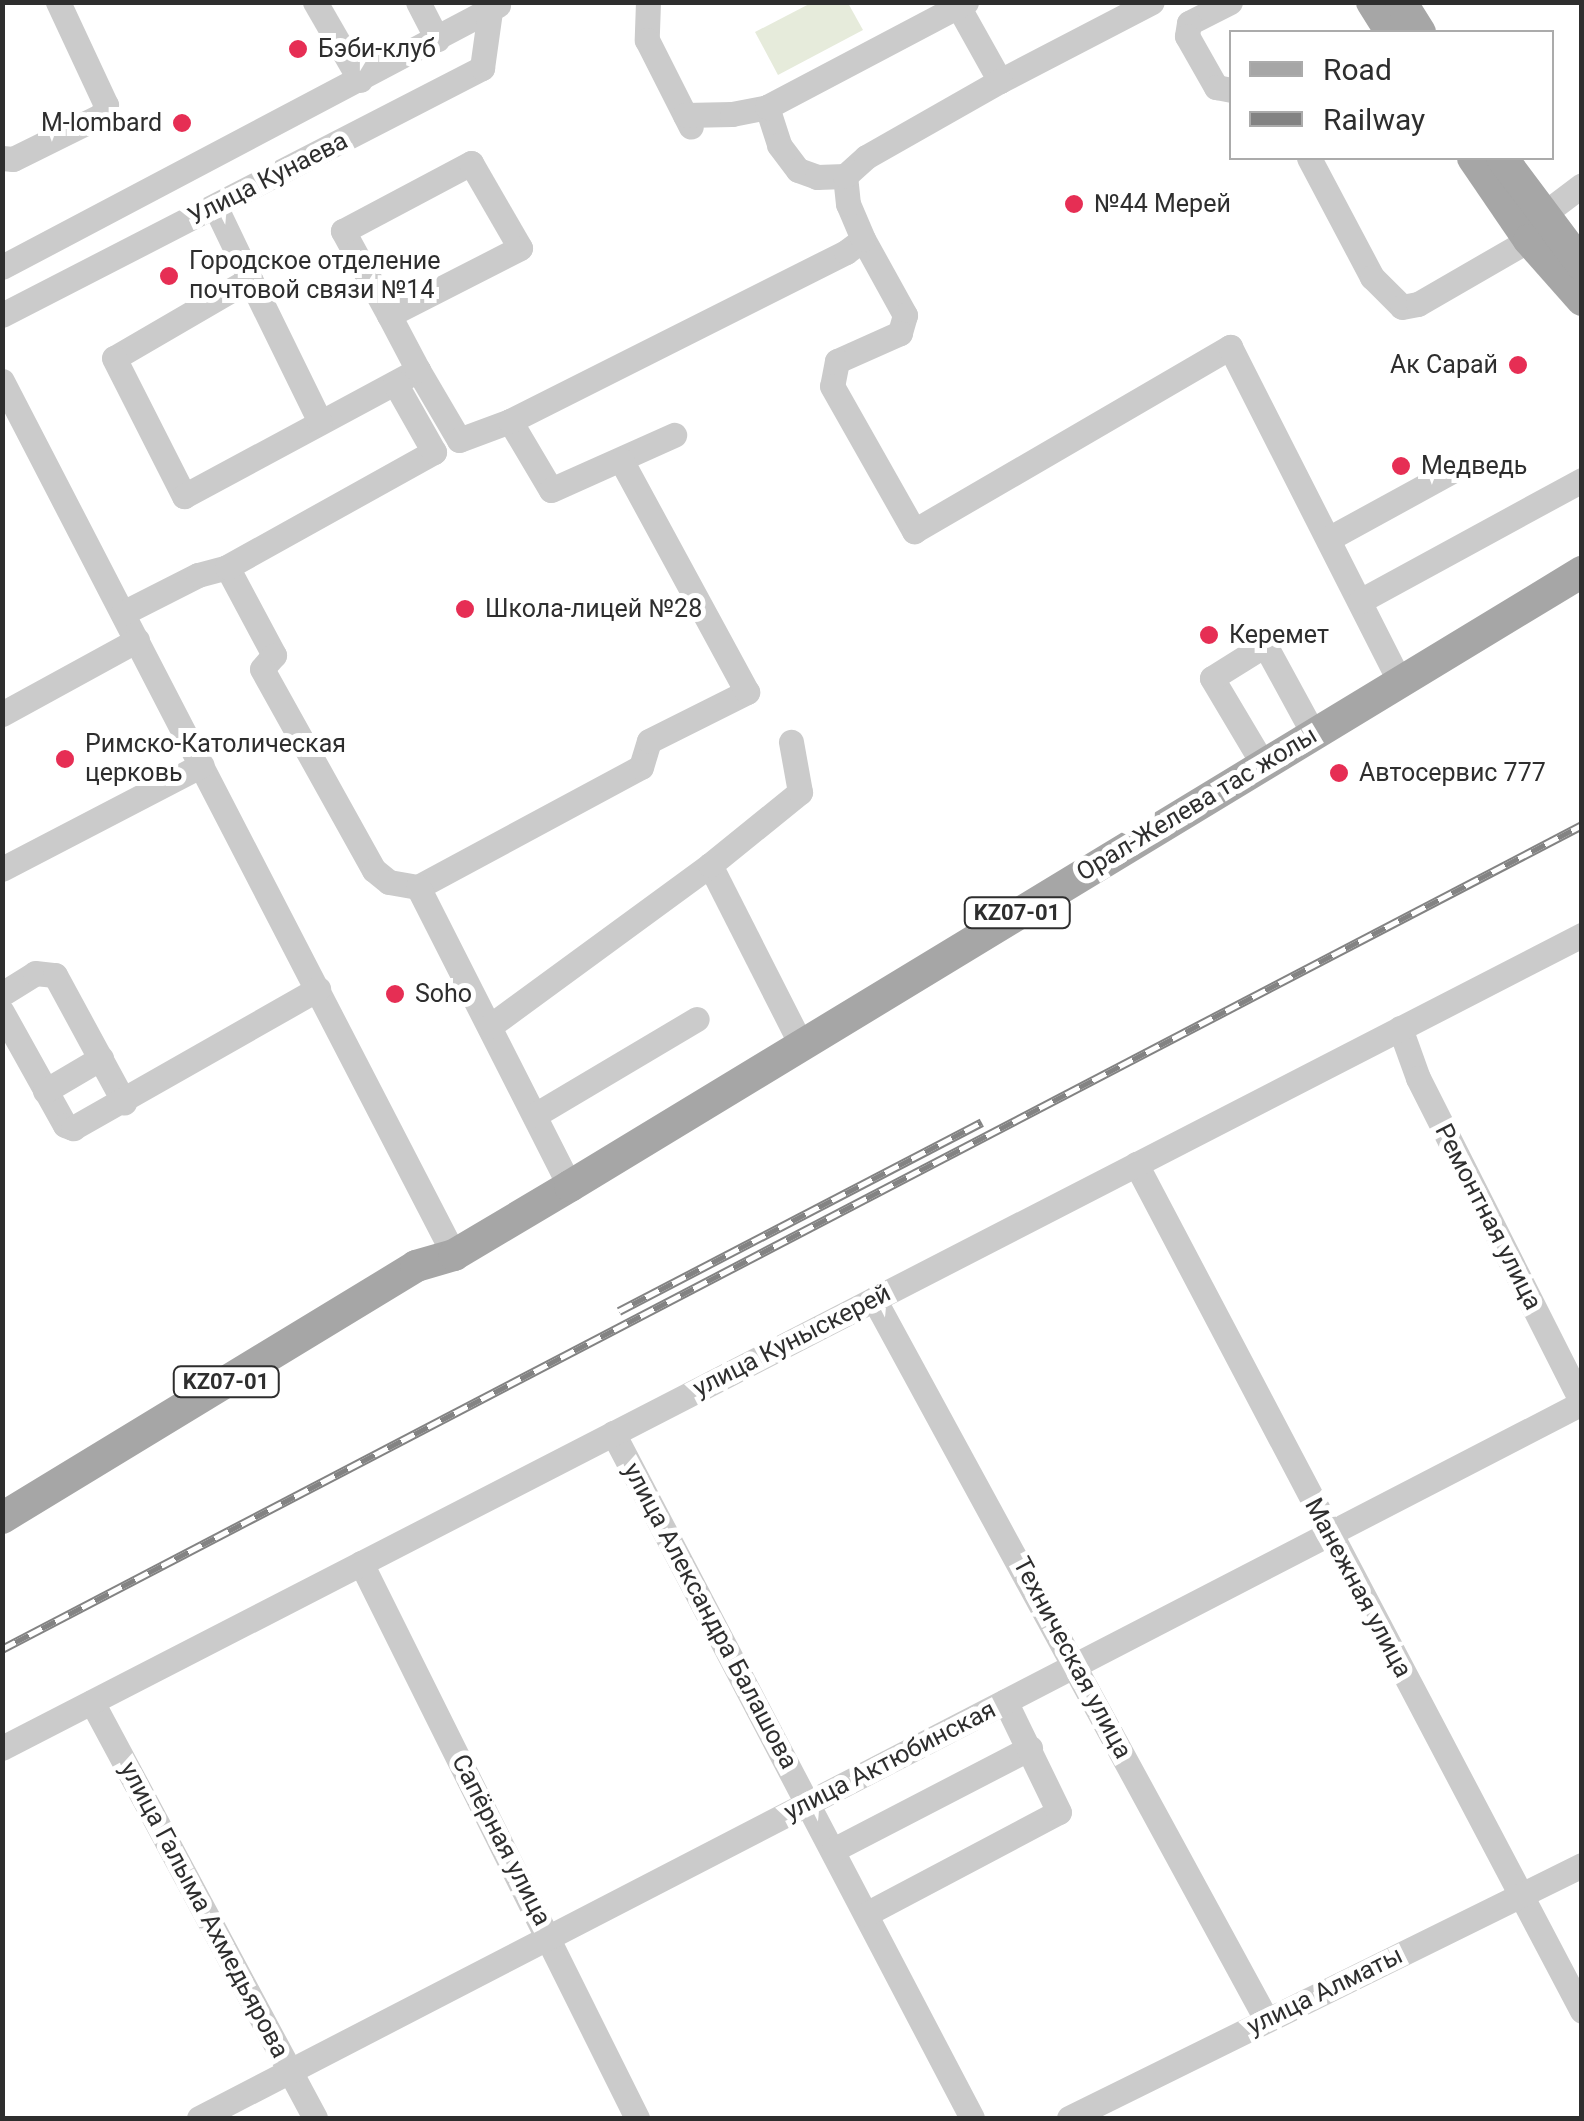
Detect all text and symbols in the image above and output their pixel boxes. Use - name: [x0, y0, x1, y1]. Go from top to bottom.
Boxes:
- legend: [1229, 30, 1554, 160]
- place label: Бэби-клуб: [318, 34, 436, 64]
- marker: Бэби-клуб: [287, 38, 309, 60]
- text: Road: [1323, 52, 1392, 87]
- text: Railway: [1323, 102, 1425, 137]
- place label: M-lombard: [41, 108, 162, 138]
- marker: M-lombard: [171, 112, 193, 134]
- street label: Улица Кунаева: [183, 126, 353, 232]
- place label: №44 Мерей: [1094, 189, 1231, 219]
- marker: №44 Мерей: [1063, 193, 1085, 215]
- place label: Городское отделение почтовой связи №14: [189, 247, 441, 306]
- marker: Городское отделение почтовой связи №14: [158, 265, 180, 287]
- place label: Ак Сарай: [1390, 350, 1498, 380]
- marker: Ак Сарай: [1507, 354, 1529, 376]
- place label: Медведь: [1421, 451, 1527, 481]
- marker: Медведь: [1390, 455, 1412, 477]
- place label: Школа-лицей №28: [485, 594, 702, 624]
- marker: Школа-лицей №28: [454, 598, 476, 620]
- place label: Керемет: [1229, 620, 1329, 650]
- marker: Керемет: [1198, 624, 1220, 646]
- street label: Орал-Желева тас жолы: [1071, 720, 1323, 888]
- place label: Римско-Католическая церковь: [85, 730, 346, 789]
- marker: Римско-Католическая церковь: [54, 748, 76, 770]
- place label: Автосервис 777: [1359, 758, 1546, 788]
- marker: Автосервис 777: [1328, 762, 1350, 784]
- road number: KZ07-01: [962, 896, 1072, 930]
- place label: Soho: [415, 979, 472, 1009]
- marker: Soho: [384, 983, 406, 1005]
- street label: Ремонтная улица: [1428, 1119, 1548, 1315]
- street label: улица Куныскерей: [688, 1278, 896, 1404]
- road number: KZ07-01: [171, 1365, 281, 1399]
- street label: улица Александра Балашова: [616, 1458, 804, 1774]
- street label: Манежная улица: [1298, 1493, 1418, 1683]
- street label: Техническая улица: [1006, 1552, 1138, 1764]
- street label: улица Актюбинская: [779, 1695, 1001, 1827]
- street label: Сапёрная улица: [445, 1749, 557, 1931]
- street label: улица Галыма Ахмедьярова: [113, 1757, 295, 2063]
- street label: улица Алматы: [1242, 1940, 1408, 2042]

